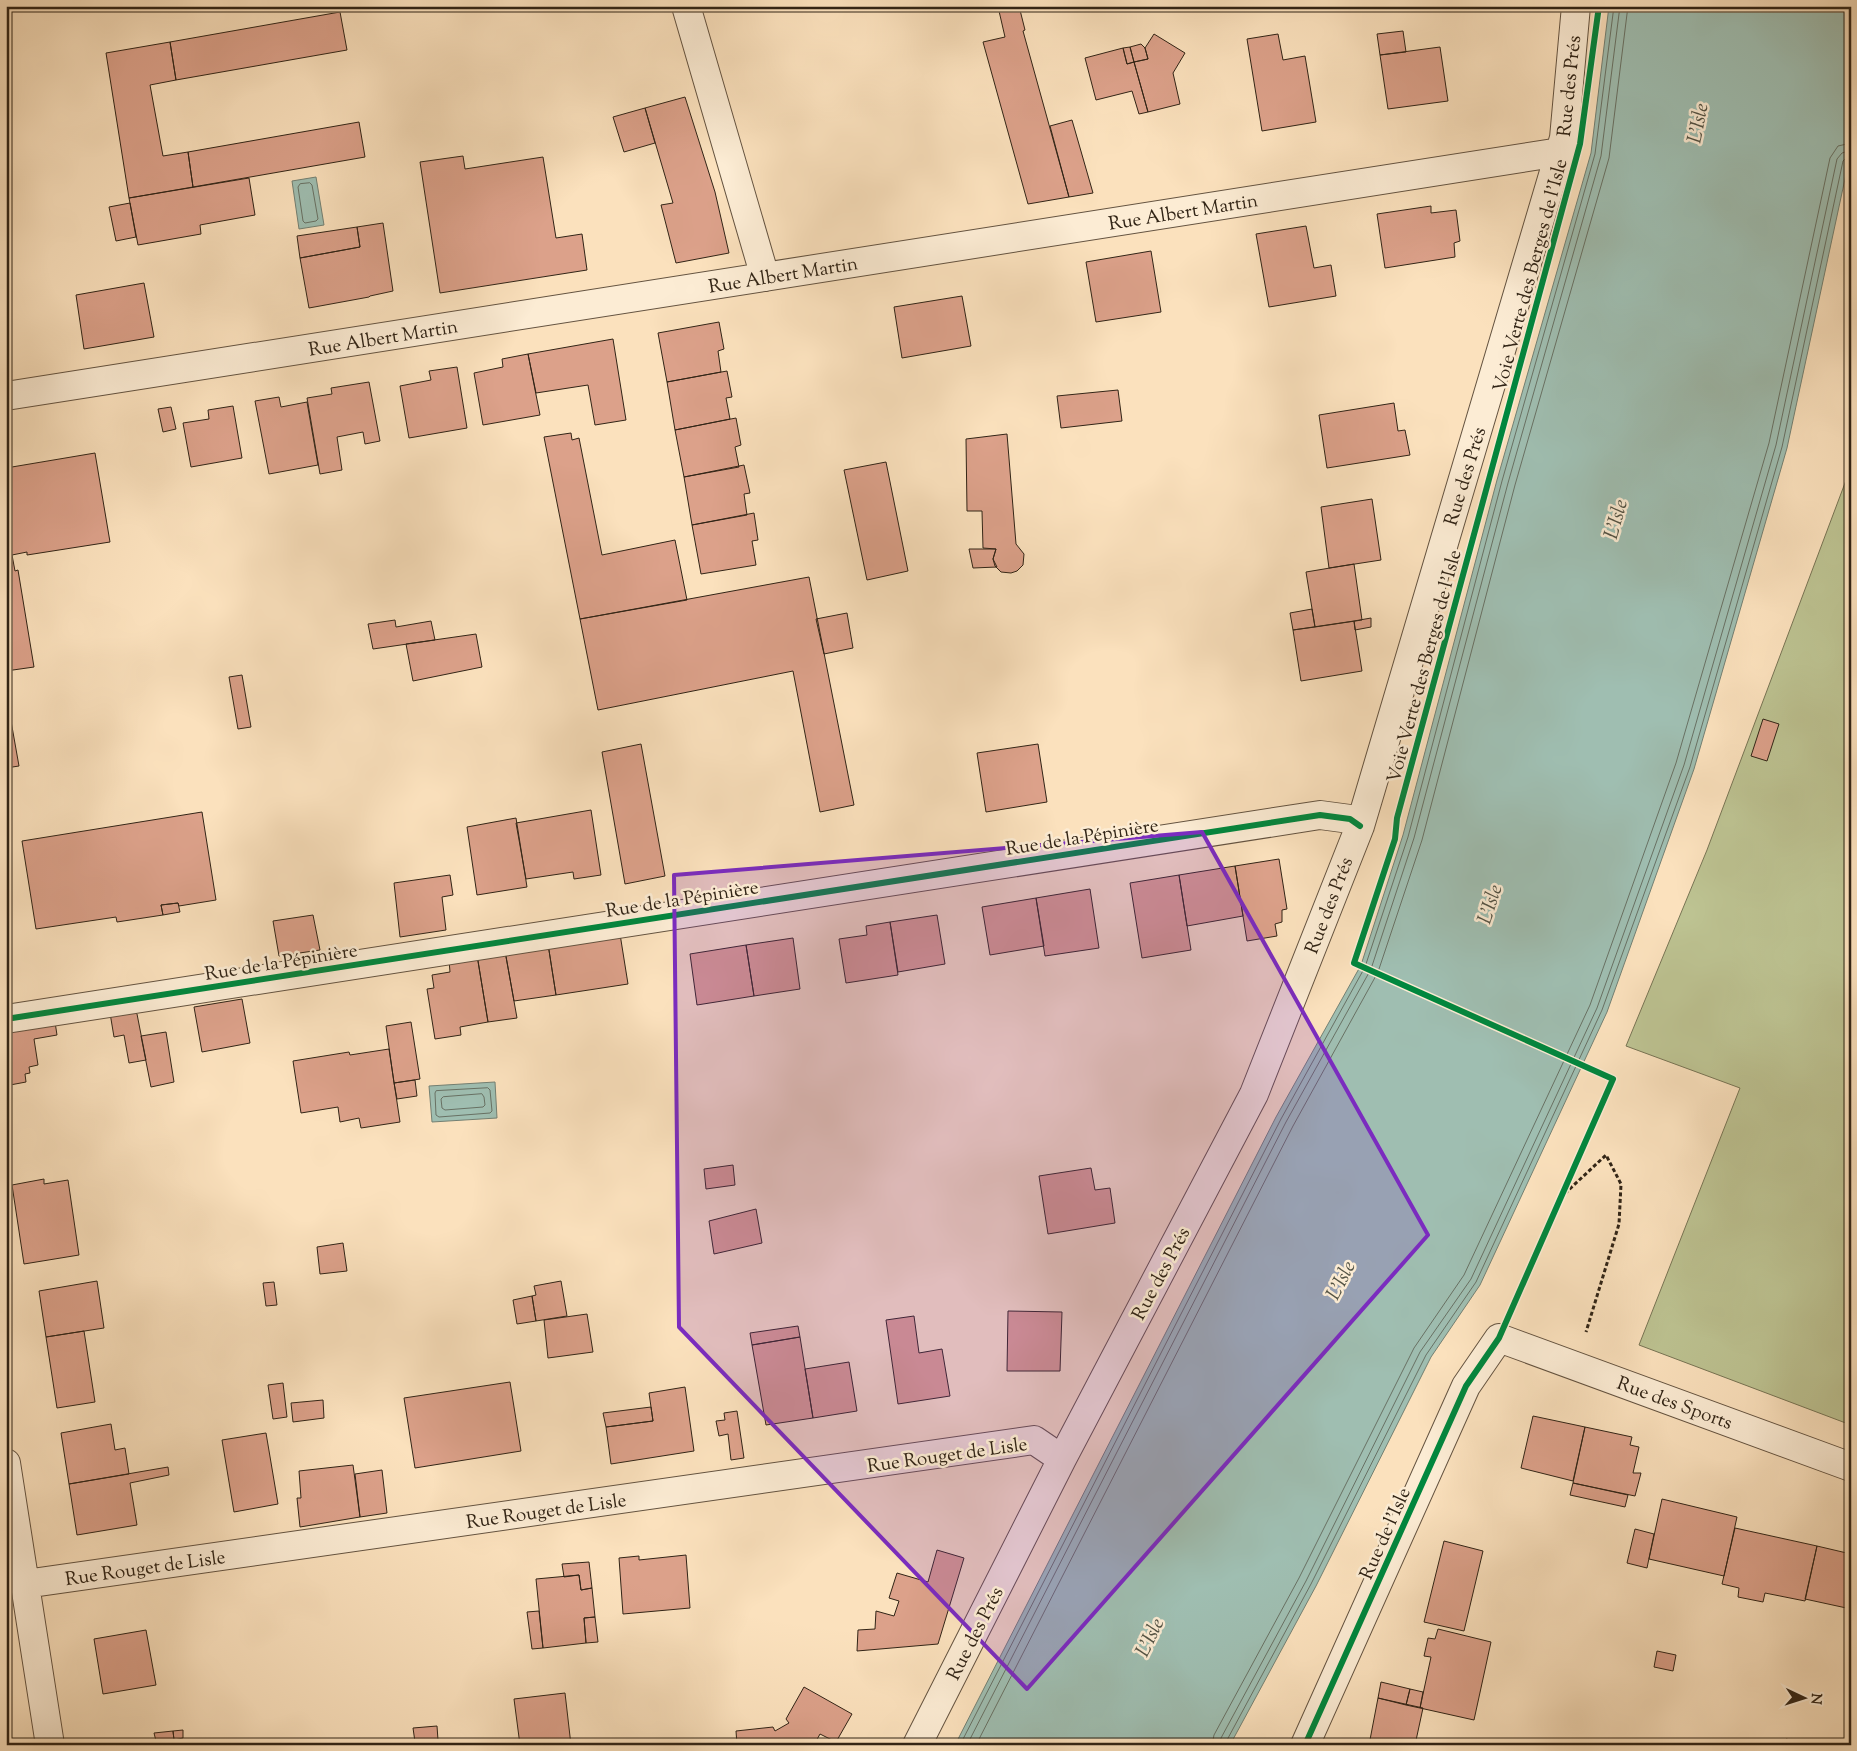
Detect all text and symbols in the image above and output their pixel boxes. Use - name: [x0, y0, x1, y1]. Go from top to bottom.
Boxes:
- street label: Rue des Prés: [1552, 34, 1589, 138]
- water label: L'Isle: [1681, 101, 1718, 146]
- street label: Voie Verte des Berges de l'Isle: [1487, 156, 1576, 395]
- street label: Rue Albert Martin: [1107, 188, 1260, 239]
- street label: Rue Albert Martin: [707, 251, 860, 302]
- street label: Rue Albert Martin: [307, 314, 460, 365]
- street label: Rue des Prés: [1439, 424, 1494, 529]
- water label: L'Isle: [1598, 496, 1637, 543]
- street label: Voie Verte des Berges de l'Isle: [1381, 547, 1470, 786]
- street label: Rue de la Pépinière: [1004, 813, 1161, 864]
- street label: Rue des Prés: [1299, 854, 1361, 958]
- street label: Rue de la Pépinière: [604, 875, 761, 926]
- water label: L'Isle: [1471, 881, 1511, 928]
- street label: Rue de la Pépinière: [203, 938, 360, 989]
- street label: Rue des Prés: [1126, 1223, 1198, 1325]
- water label: L'Isle: [1320, 1257, 1364, 1306]
- street label: Rue des Sports: [1613, 1371, 1736, 1438]
- street label: Rue Rouget de Lisle: [865, 1432, 1029, 1481]
- street label: Rue de l'Isle: [1354, 1484, 1419, 1584]
- street label: Rue Rouget de Lisle: [464, 1488, 628, 1537]
- street label: Rue Rouget de Lisle: [63, 1545, 227, 1594]
- street label: Rue des Prés: [941, 1583, 1011, 1686]
- water label: L'Isle: [1129, 1614, 1173, 1663]
- north arrow: [1780, 1674, 1830, 1724]
- text: N: [1805, 1692, 1825, 1705]

